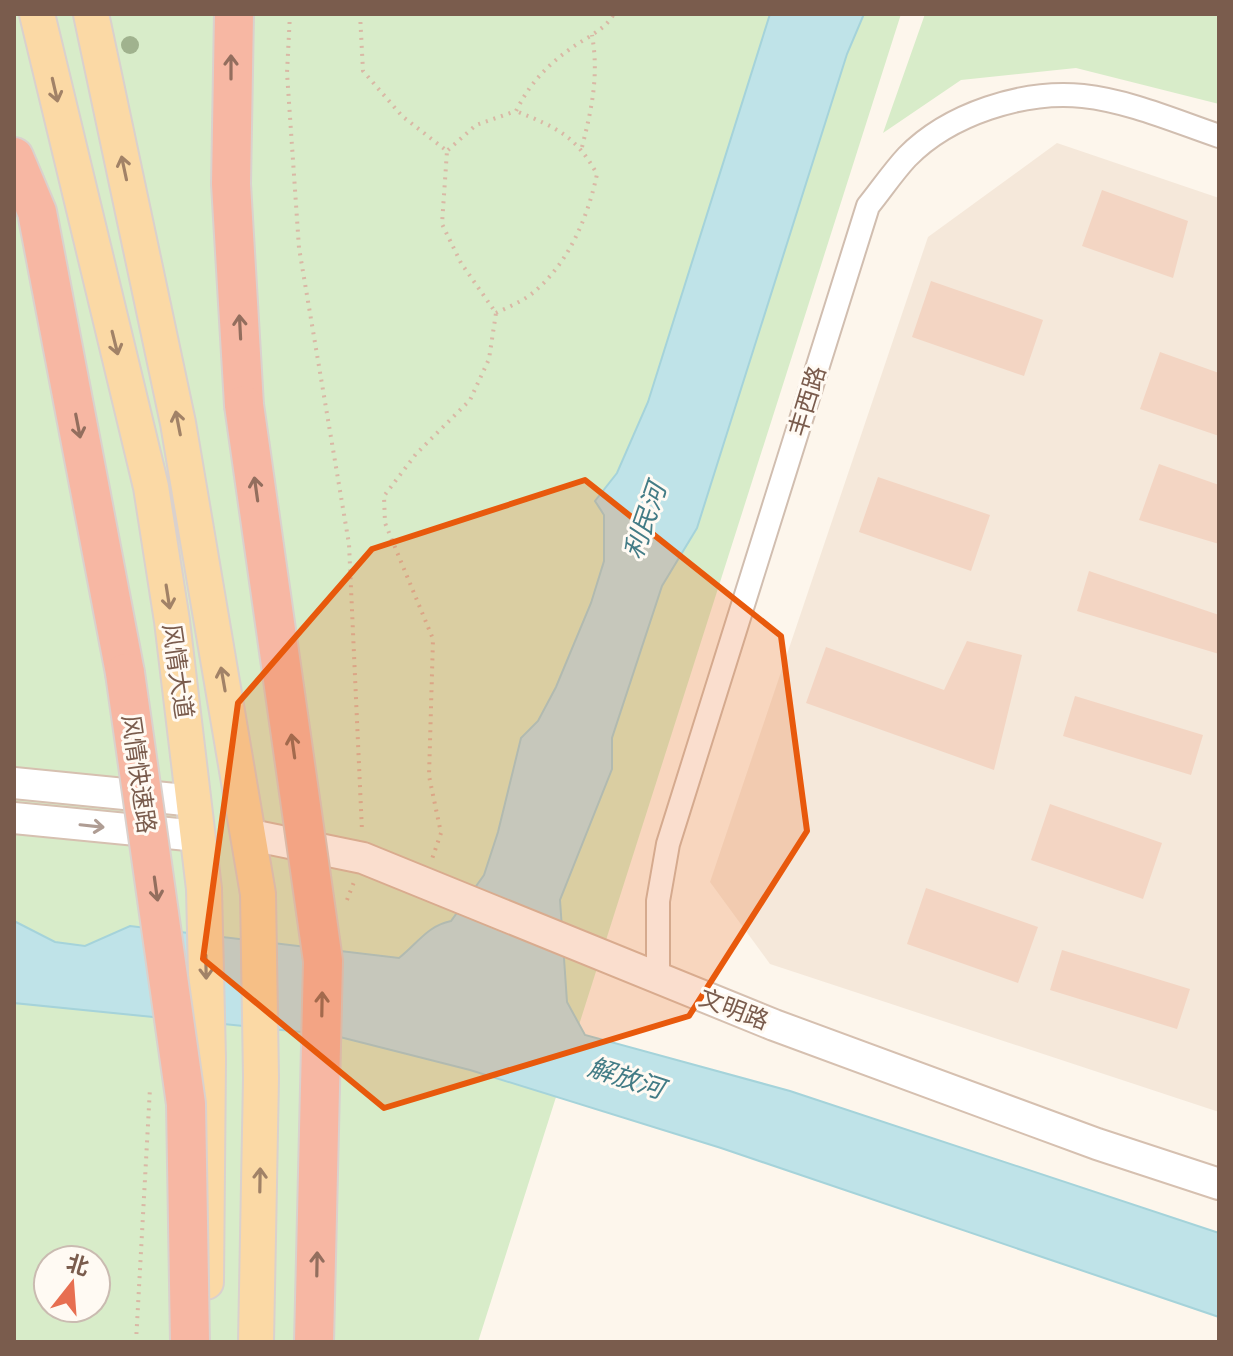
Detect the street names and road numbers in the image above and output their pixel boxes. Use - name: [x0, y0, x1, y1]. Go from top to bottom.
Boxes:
- street label: 丰西路: [783, 362, 831, 440]
- street label: 风情大道: [157, 621, 199, 721]
- street label: 风情快速路: [116, 713, 162, 835]
- street label: 文明路: [695, 983, 773, 1035]

